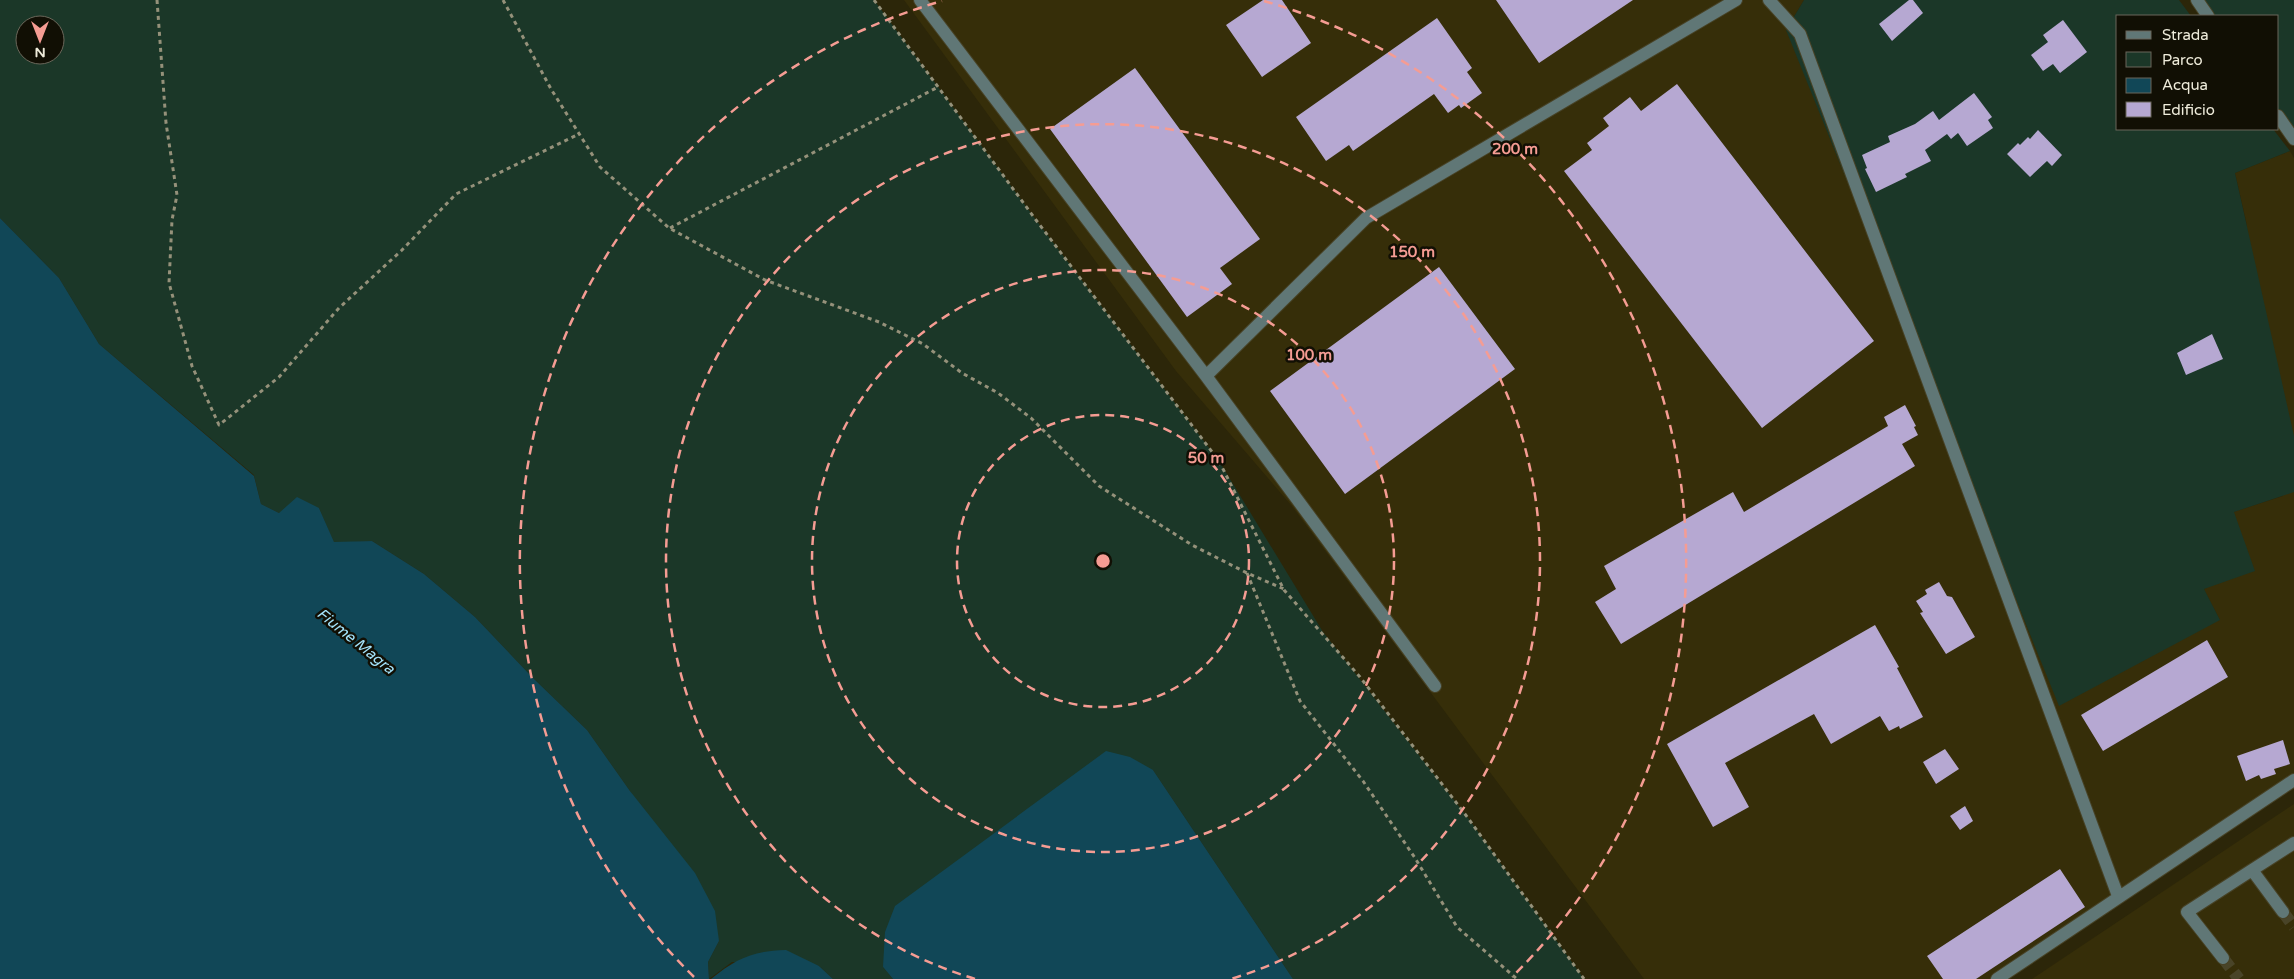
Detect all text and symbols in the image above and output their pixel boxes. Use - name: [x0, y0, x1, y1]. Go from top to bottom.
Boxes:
- north arrow: [15, 15, 65, 65]
- legend: [2116, 15, 2279, 130]
- text: Strada: [2162, 26, 2209, 44]
- text: N: [34, 44, 46, 61]
- text: Parco: [2162, 51, 2203, 69]
- text: Acqua: [2162, 76, 2208, 94]
- text: Edificio: [2162, 101, 2215, 119]
- text: 200 m: [1492, 140, 1538, 158]
- text: 150 m: [1389, 243, 1435, 261]
- text: 100 m: [1286, 346, 1332, 364]
- text: 50 m: [1188, 449, 1224, 467]
- centre of rings: [1094, 552, 1112, 570]
- water label: Fiume Magra: [314, 604, 399, 678]

